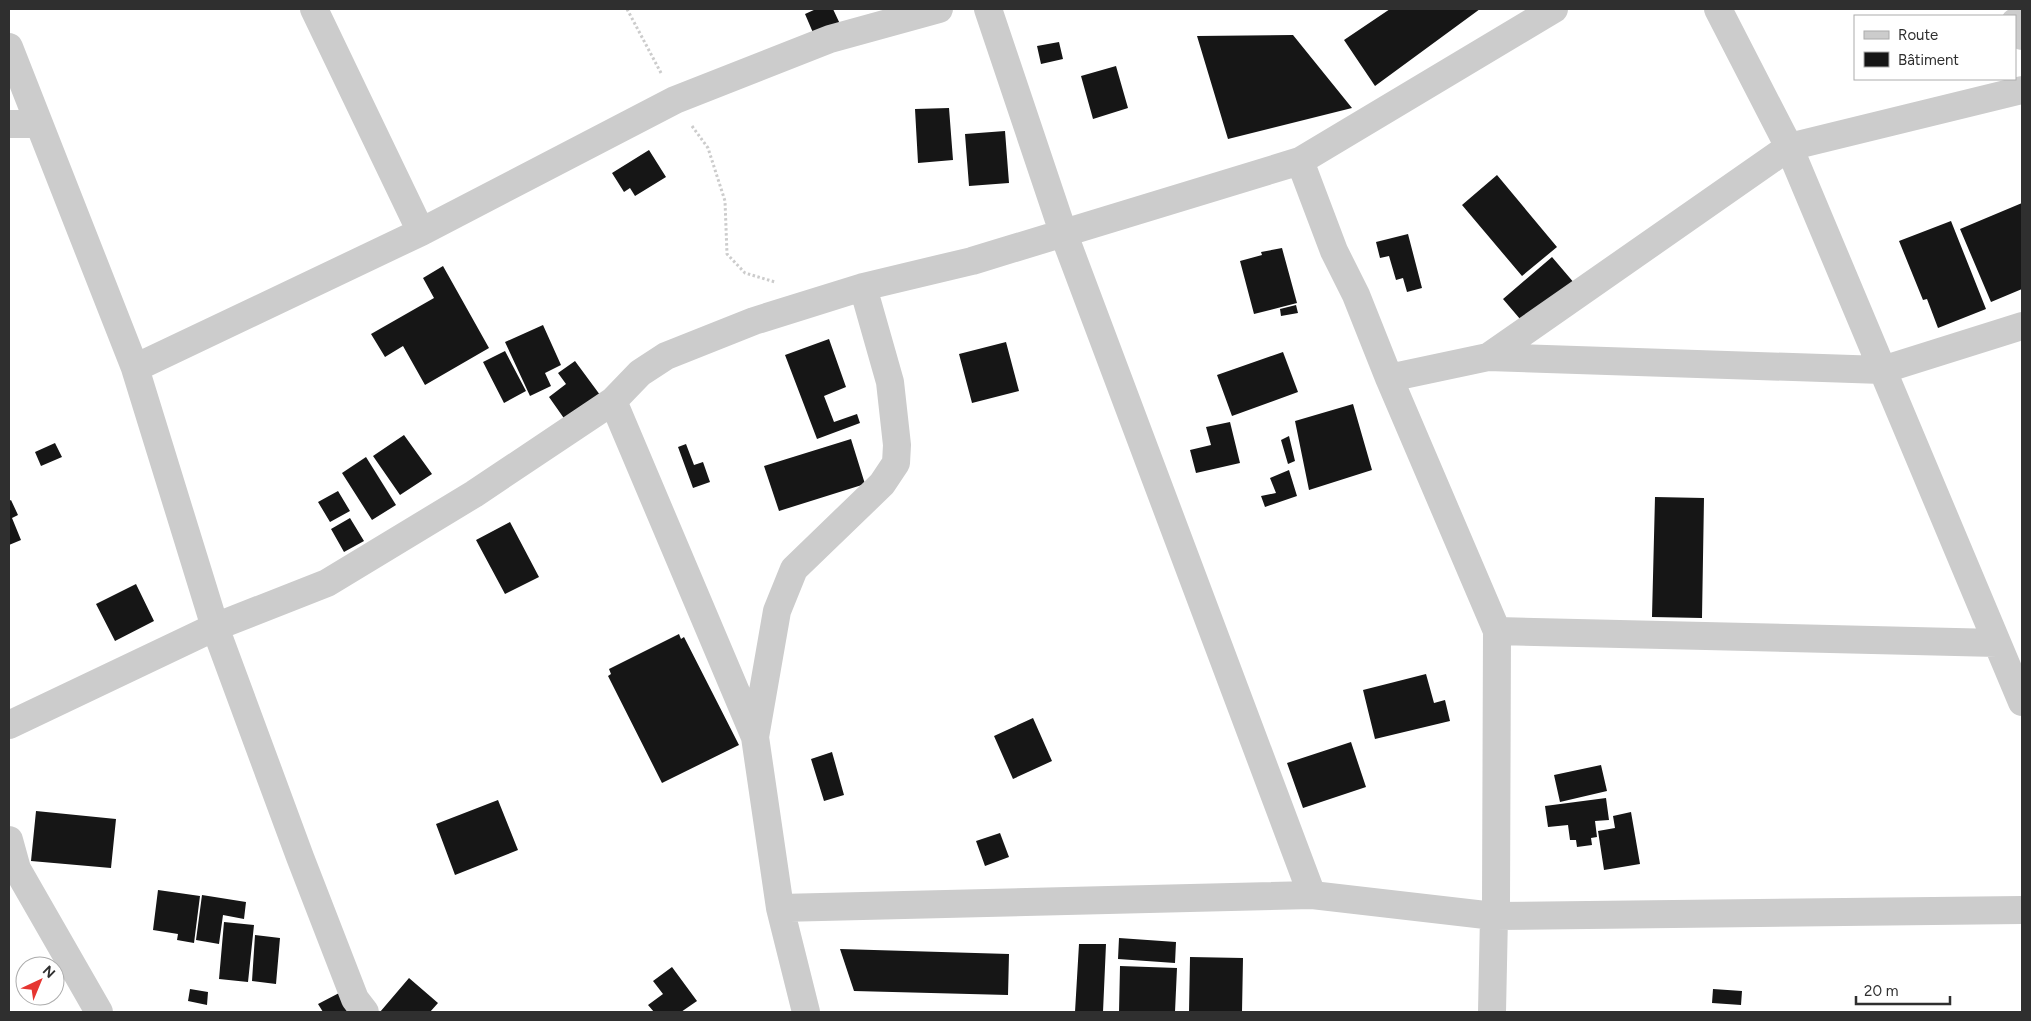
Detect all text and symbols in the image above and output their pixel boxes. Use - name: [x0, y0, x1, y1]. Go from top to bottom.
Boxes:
- legend: [1854, 15, 2016, 80]
- text: Route: [1898, 26, 1938, 44]
- text: Bâtiment: [1898, 51, 1959, 69]
- north arrow: [15, 956, 65, 1006]
- text: N: [39, 962, 58, 982]
- scale bar: [1856, 974, 1950, 1006]
- text: 20 m: [1864, 982, 1898, 1000]

